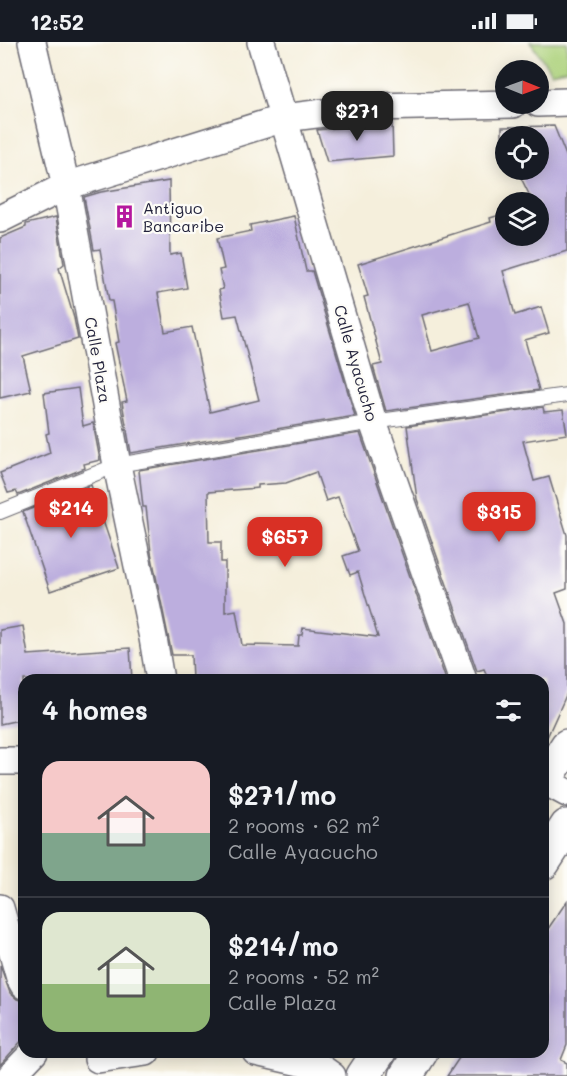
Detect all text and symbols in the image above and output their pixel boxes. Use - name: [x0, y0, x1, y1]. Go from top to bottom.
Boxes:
- text: 12:52: [30, 7, 84, 36]
- north arrow: [495, 60, 549, 114]
- map controls: [495, 60, 549, 246]
- pin: $271: [321, 91, 393, 142]
- text: $271: [335, 97, 379, 123]
- button: locate: [495, 126, 549, 180]
- button: layers: [495, 192, 549, 246]
- place label: Antiguo Bancaribe: [143, 197, 224, 236]
- building icon: Antiguo Bancaribe: [112, 204, 138, 230]
- street label: Calle Ayacucho: [330, 302, 383, 423]
- street label: Calle Plaza: [81, 315, 116, 405]
- pin: $214: [35, 488, 107, 539]
- pin: $315: [463, 492, 535, 543]
- text: $214: [48, 494, 94, 520]
- text: $315: [477, 498, 521, 524]
- pin: $657: [249, 517, 321, 568]
- text: $657: [261, 523, 309, 549]
- text: 4 homes: [42, 693, 148, 727]
- icon: filters: [492, 694, 525, 727]
- text: $271/mo: [228, 778, 336, 812]
- icon: home: [90, 785, 162, 857]
- text: 2 rooms · 62 m²: [228, 812, 380, 838]
- text: Calle Ayacucho: [228, 838, 378, 864]
- text: $214/mo: [228, 929, 338, 963]
- icon: home: [90, 936, 162, 1008]
- text: 2 rooms · 52 m²: [228, 963, 379, 989]
- text: Calle Plaza: [228, 989, 337, 1015]

